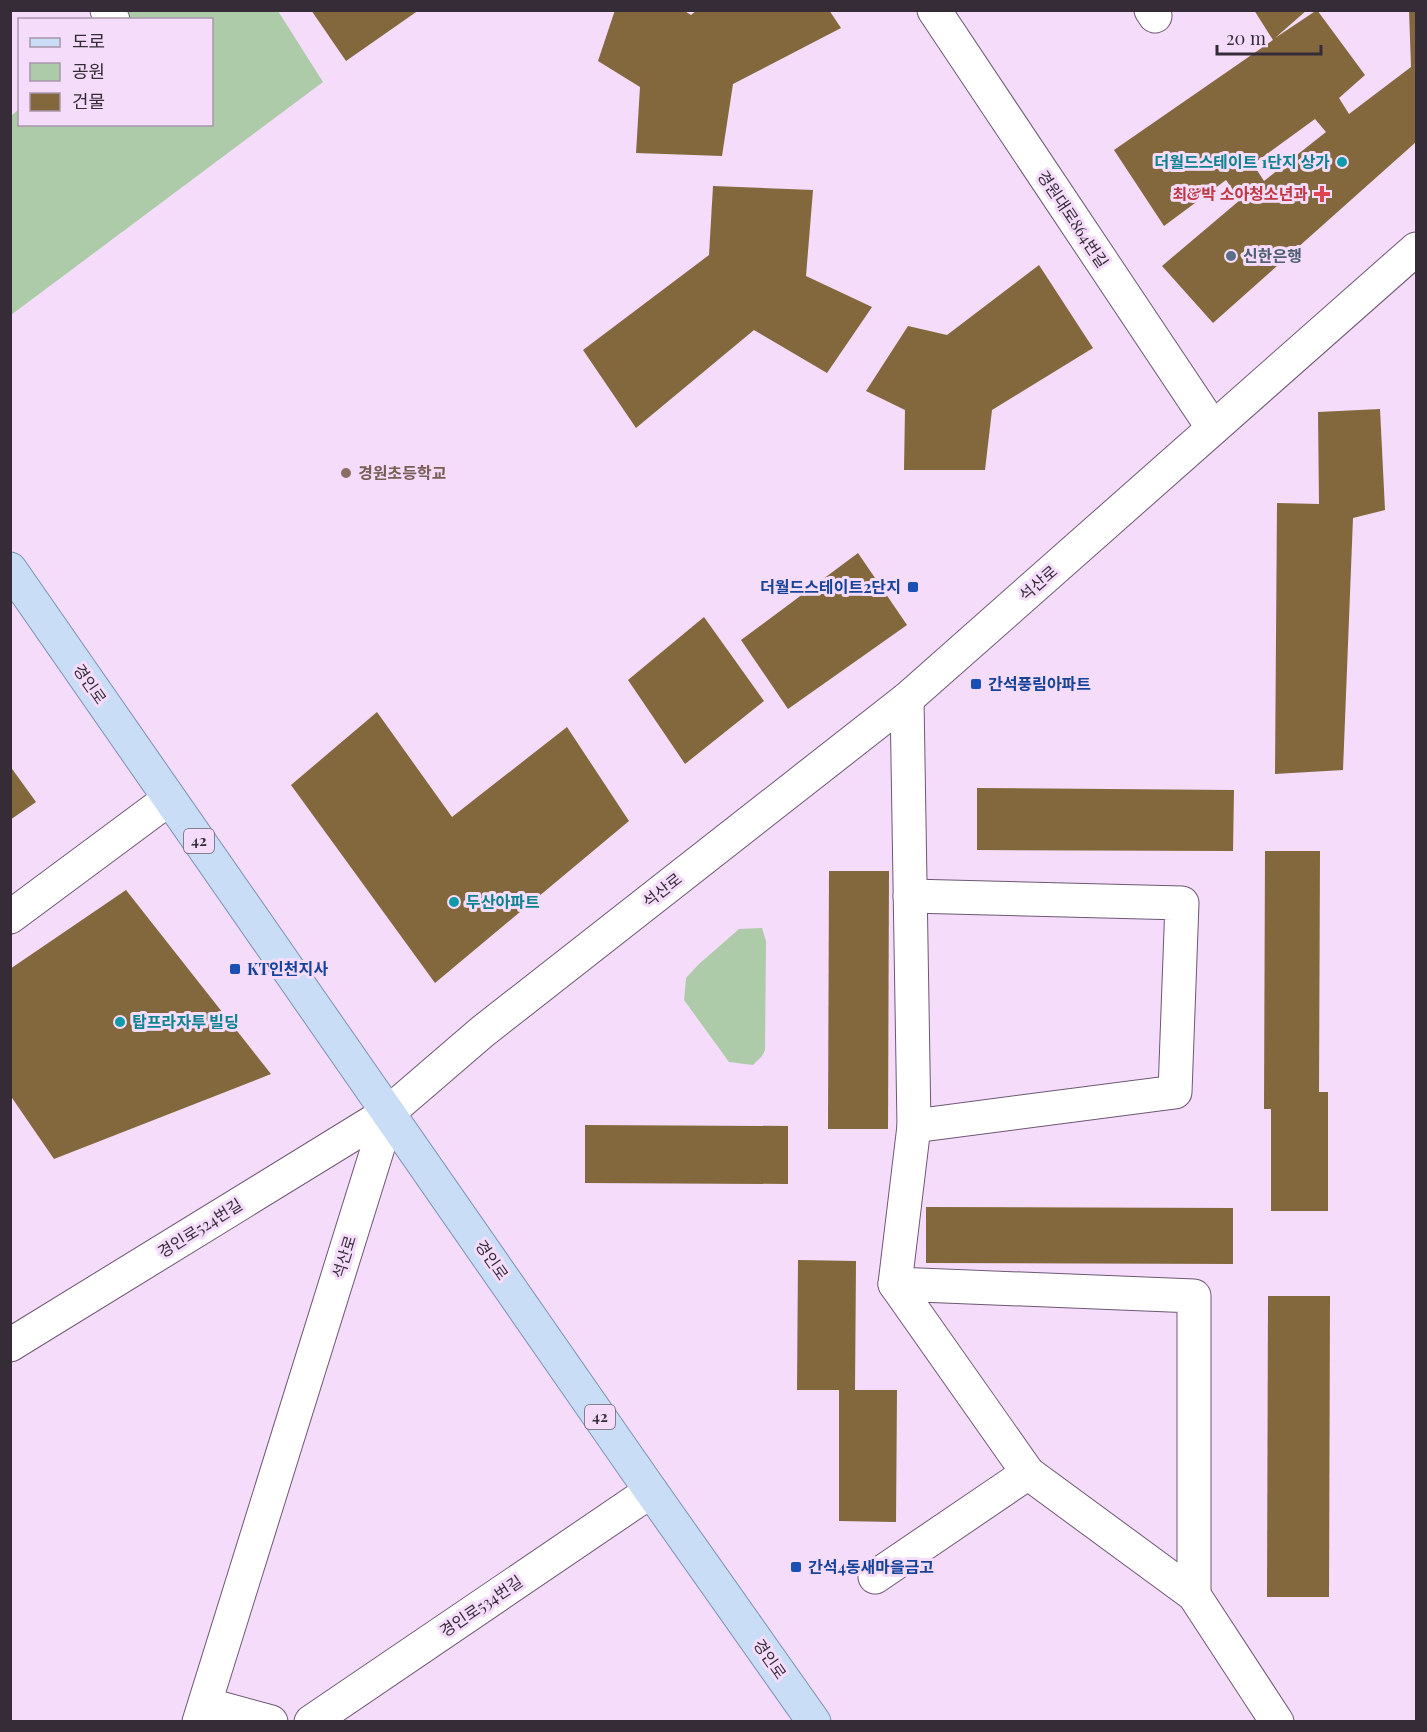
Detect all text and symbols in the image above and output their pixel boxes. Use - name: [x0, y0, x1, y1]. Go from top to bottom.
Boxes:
- legend: [18, 18, 213, 126]
- scale bar: [1217, 18, 1320, 56]
- text: 20 m: [1226, 26, 1266, 50]
- text: 도로: [72, 29, 105, 53]
- text: 공원: [72, 59, 105, 83]
- text: 건물: [72, 89, 105, 113]
- place label: 더월드스테이트 1단지 상가: [1154, 151, 1330, 172]
- marker: 더월드스테이트 1단지 상가: [1335, 155, 1349, 169]
- street label: 경원대로864번길: [1033, 166, 1114, 271]
- place label: 최&박 소아청소년과: [1172, 183, 1308, 204]
- marker: 최&박 소아청소년과: [1313, 185, 1331, 203]
- place label: 신한은행: [1243, 245, 1302, 266]
- marker: 신한은행: [1224, 249, 1238, 263]
- place label: 경원초등학교: [358, 462, 447, 483]
- marker: 경원초등학교: [339, 466, 353, 480]
- street label: 석산로: [1014, 560, 1061, 605]
- place label: 더월드스테이트2단지: [760, 576, 901, 597]
- marker: 더월드스테이트2단지: [906, 580, 920, 594]
- street label: 경인로: [69, 660, 112, 708]
- place label: 간석풍림아파트: [988, 673, 1091, 694]
- marker: 간석풍림아파트: [969, 677, 983, 691]
- road number: 42: [184, 829, 214, 853]
- street label: 석산로: [638, 868, 686, 911]
- place label: 두산아파트: [466, 891, 540, 912]
- marker: 두산아파트: [447, 895, 461, 909]
- place label: KT인천지사: [247, 958, 328, 979]
- marker: KT인천지사: [228, 962, 242, 976]
- place label: 탑프라자투 빌딩: [132, 1011, 239, 1032]
- marker: 탑프라자투 빌딩: [113, 1015, 127, 1029]
- street label: 경인로524번길: [154, 1193, 246, 1262]
- street label: 석산로: [327, 1232, 360, 1281]
- street label: 경인로: [471, 1236, 514, 1284]
- road number: 42: [585, 1405, 615, 1429]
- place label: 간석4동새마을금고: [808, 1556, 934, 1577]
- marker: 간석4동새마을금고: [789, 1560, 803, 1574]
- street label: 경인로534번길: [435, 1570, 526, 1641]
- street label: 경인로: [749, 1635, 792, 1683]

